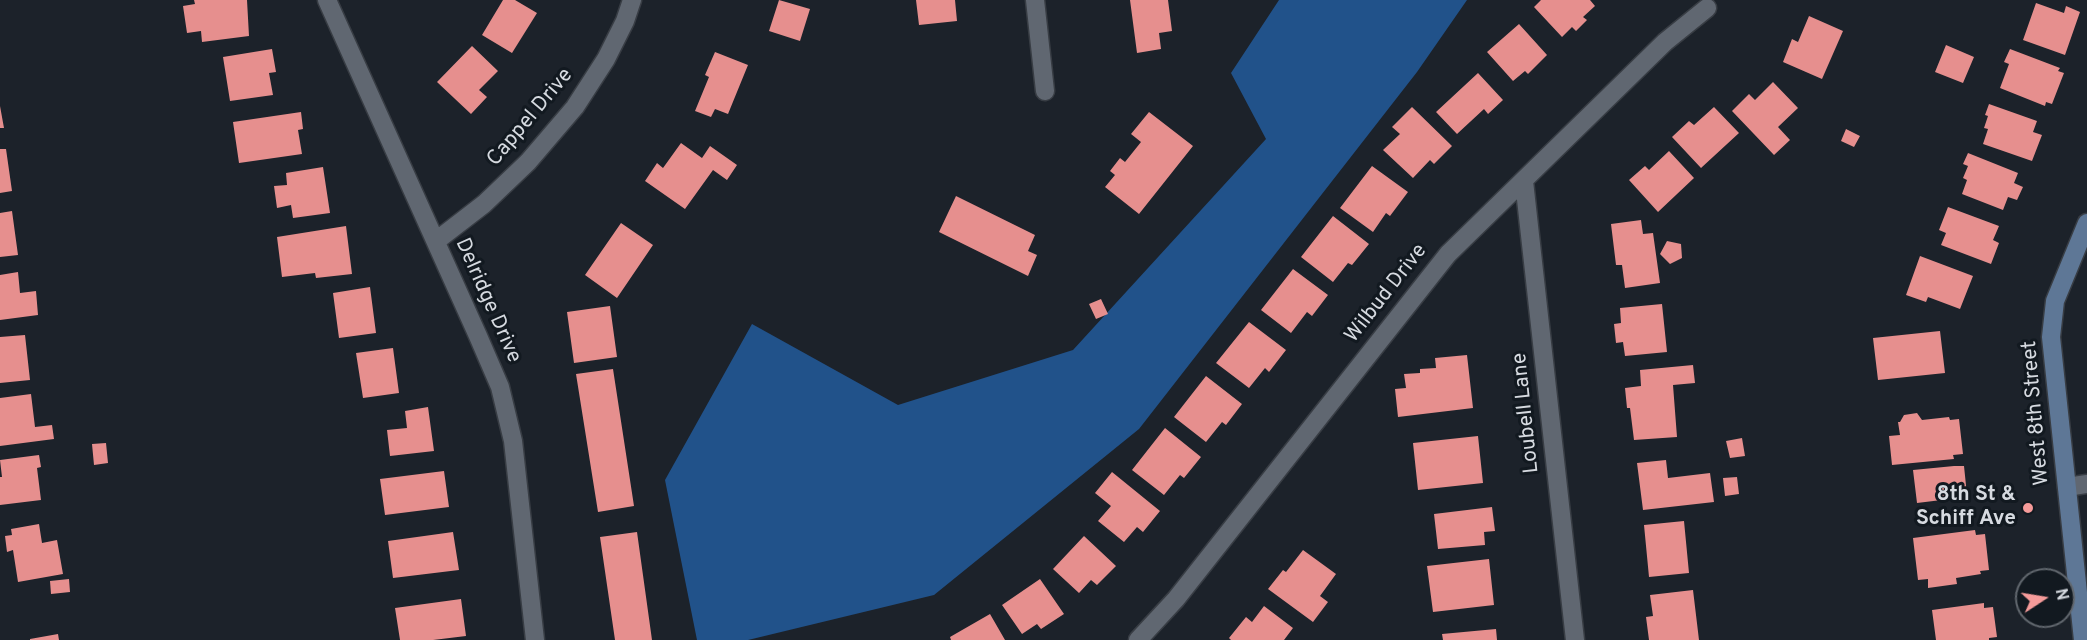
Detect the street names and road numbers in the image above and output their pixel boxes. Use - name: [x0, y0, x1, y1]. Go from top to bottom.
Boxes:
- street label: Cappel Drive: [483, 64, 579, 172]
- street label: Delridge Drive: [448, 235, 526, 367]
- street label: Wilbud Drive: [1341, 240, 1433, 348]
- street label: West 8th Street: [2018, 339, 2056, 487]
- street label: Loubell Lane: [1508, 351, 1546, 475]

